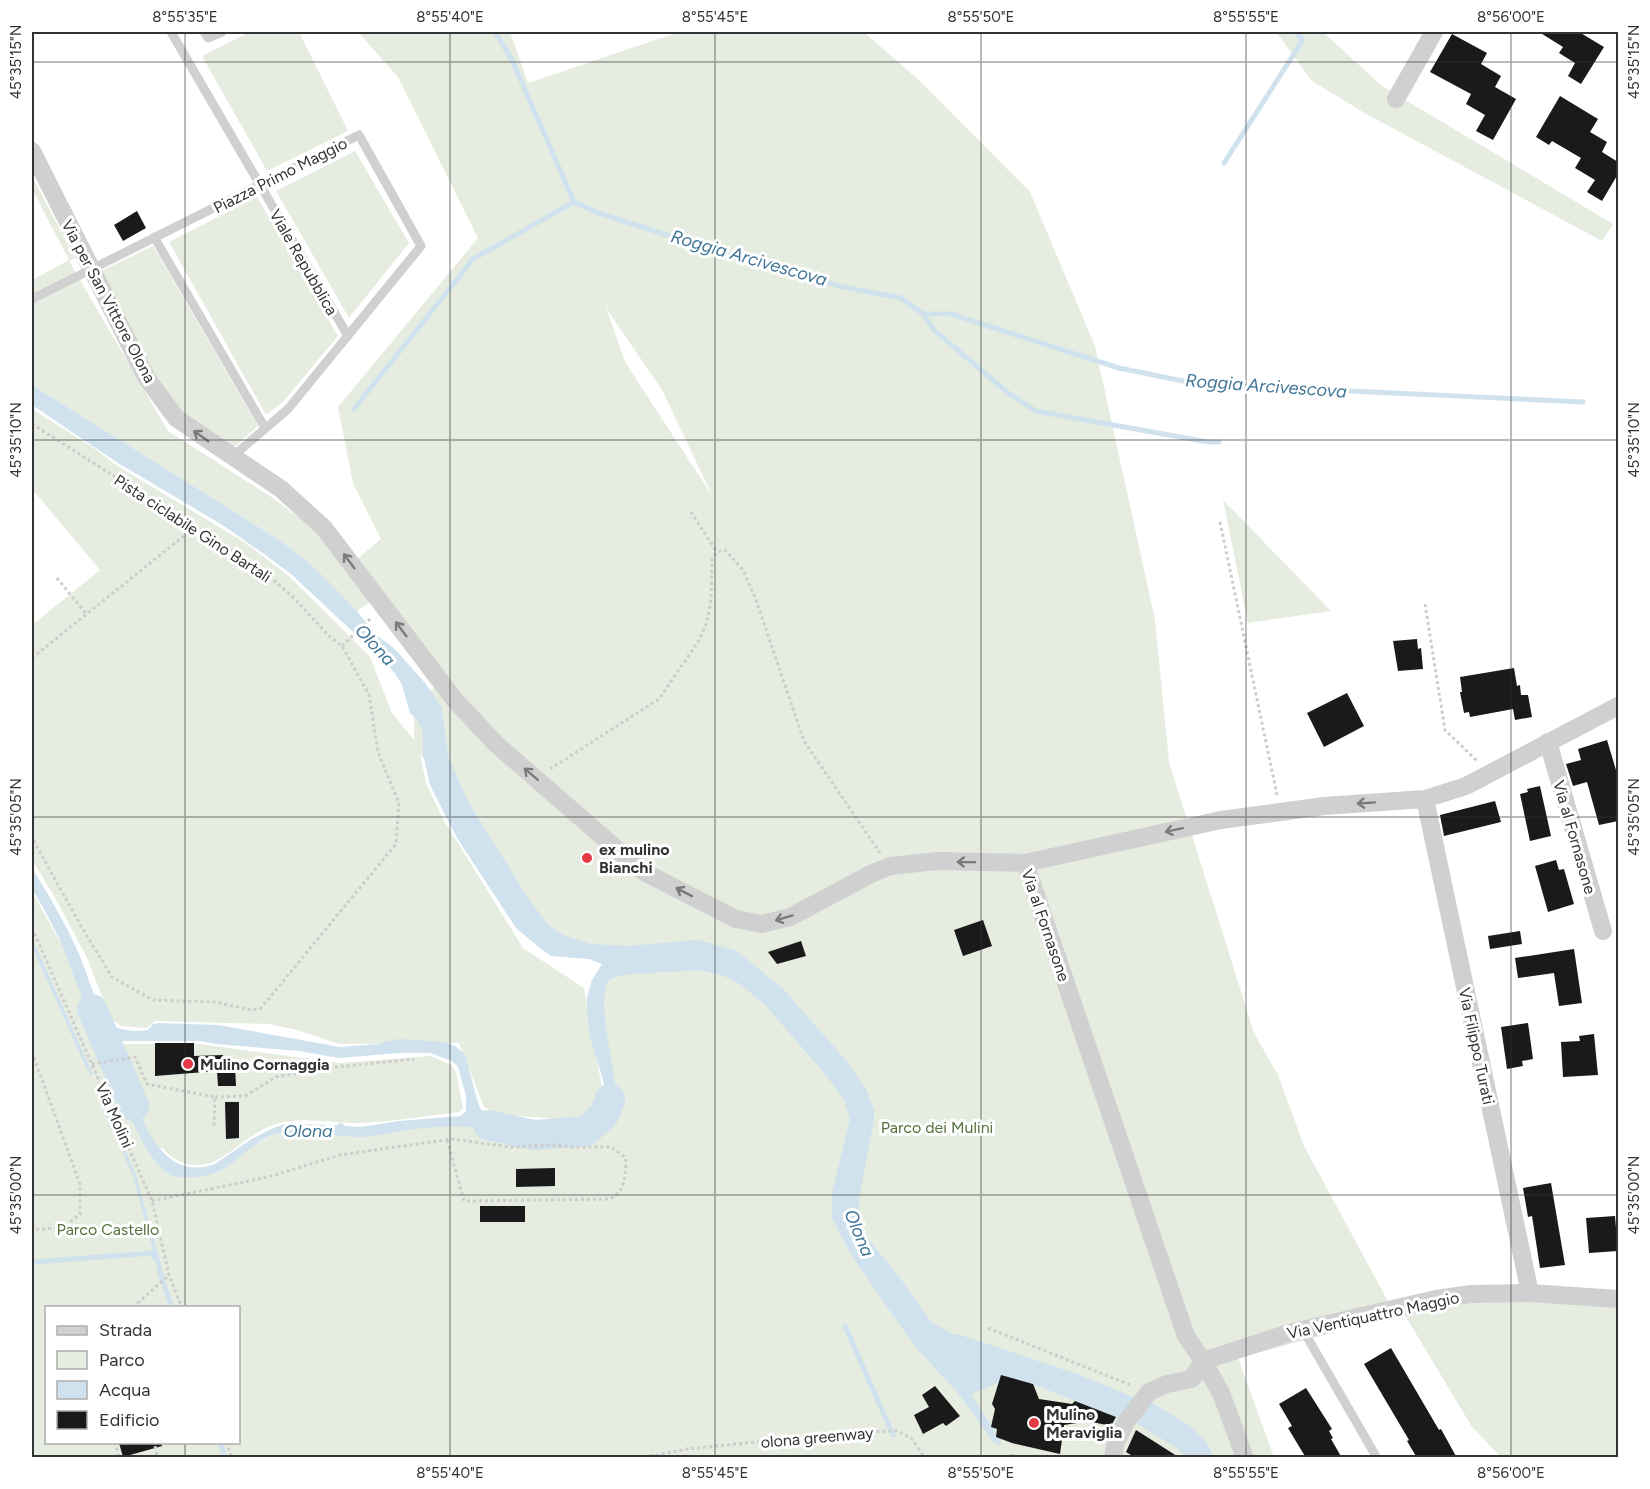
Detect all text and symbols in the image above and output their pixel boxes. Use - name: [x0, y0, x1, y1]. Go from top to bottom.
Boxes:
- text: 8°55'35"E: [152, 8, 218, 26]
- text: 8°55'40"E: [416, 8, 484, 26]
- text: 8°55'45"E: [682, 8, 748, 26]
- text: 8°55'50"E: [948, 8, 1014, 26]
- text: 8°55'55"E: [1213, 8, 1279, 26]
- text: 8°56'00"E: [1477, 8, 1545, 26]
- text: 45°35'15"N: [7, 25, 25, 99]
- text: 45°35'15"N: [1625, 25, 1643, 99]
- street label: Piazza Primo Maggio: [210, 133, 350, 217]
- street label: Viale Repubblica: [266, 206, 342, 319]
- street label: Via per San Vittore Olona: [57, 216, 160, 386]
- water label: Roggia Arcivescova: [668, 225, 830, 291]
- water label: Roggia Arcivescova: [1185, 369, 1348, 403]
- text: 45°35'10"N: [7, 402, 25, 478]
- text: 45°35'10"N: [1625, 402, 1643, 478]
- one-way arrow: [194, 430, 210, 442]
- street label: Pista ciclabile Gino Bartali: [111, 471, 275, 586]
- one-way arrow: [342, 553, 355, 569]
- water label: Olona: [350, 620, 400, 671]
- one-way arrow: [394, 621, 407, 637]
- one-way arrow: [523, 767, 538, 781]
- text: 45°35'05"N: [7, 778, 25, 856]
- street label: Via al Fornasone: [1549, 778, 1600, 896]
- text: 45°35'05"N: [1625, 778, 1643, 856]
- one-way arrow: [1357, 798, 1377, 809]
- one-way arrow: [1164, 825, 1184, 836]
- place label: ex mulino Bianchi: [599, 840, 670, 877]
- marker: ex mulino Bianchi: [580, 851, 594, 865]
- one-way arrow: [957, 856, 977, 867]
- street label: Via al Fornasone: [1017, 867, 1074, 984]
- one-way arrow: [675, 886, 693, 898]
- one-way arrow: [775, 913, 794, 924]
- street label: Via Filippo Turati: [1455, 986, 1498, 1106]
- place label: Mulino Cornaggia: [200, 1055, 330, 1074]
- marker: Mulino Cornaggia: [181, 1057, 195, 1071]
- street label: Via Molini: [92, 1080, 137, 1151]
- park label: Parco dei Mulini: [881, 1118, 993, 1137]
- water label: Olona: [283, 1120, 333, 1142]
- text: 45°35'00"N: [7, 1156, 25, 1234]
- text: 45°35'00"N: [1625, 1156, 1643, 1234]
- water label: Olona: [839, 1206, 879, 1260]
- park label: Parco Castello: [57, 1220, 159, 1239]
- street label: Via Ventiquattro Maggio: [1285, 1288, 1461, 1343]
- legend: [45, 1306, 240, 1444]
- text: Strada: [99, 1319, 152, 1341]
- text: Parco: [99, 1349, 145, 1371]
- text: Acqua: [99, 1379, 150, 1401]
- place label: Mulino Meraviglia: [1046, 1405, 1122, 1442]
- text: Edificio: [99, 1409, 160, 1431]
- marker: Mulino Meraviglia: [1027, 1416, 1041, 1430]
- street label: olona greenway: [760, 1423, 875, 1452]
- text: 8°55'40"E: [416, 1464, 484, 1482]
- text: 8°55'45"E: [682, 1464, 748, 1482]
- text: 8°55'50"E: [948, 1464, 1014, 1482]
- text: 8°55'55"E: [1213, 1464, 1279, 1482]
- text: 8°56'00"E: [1477, 1464, 1545, 1482]

